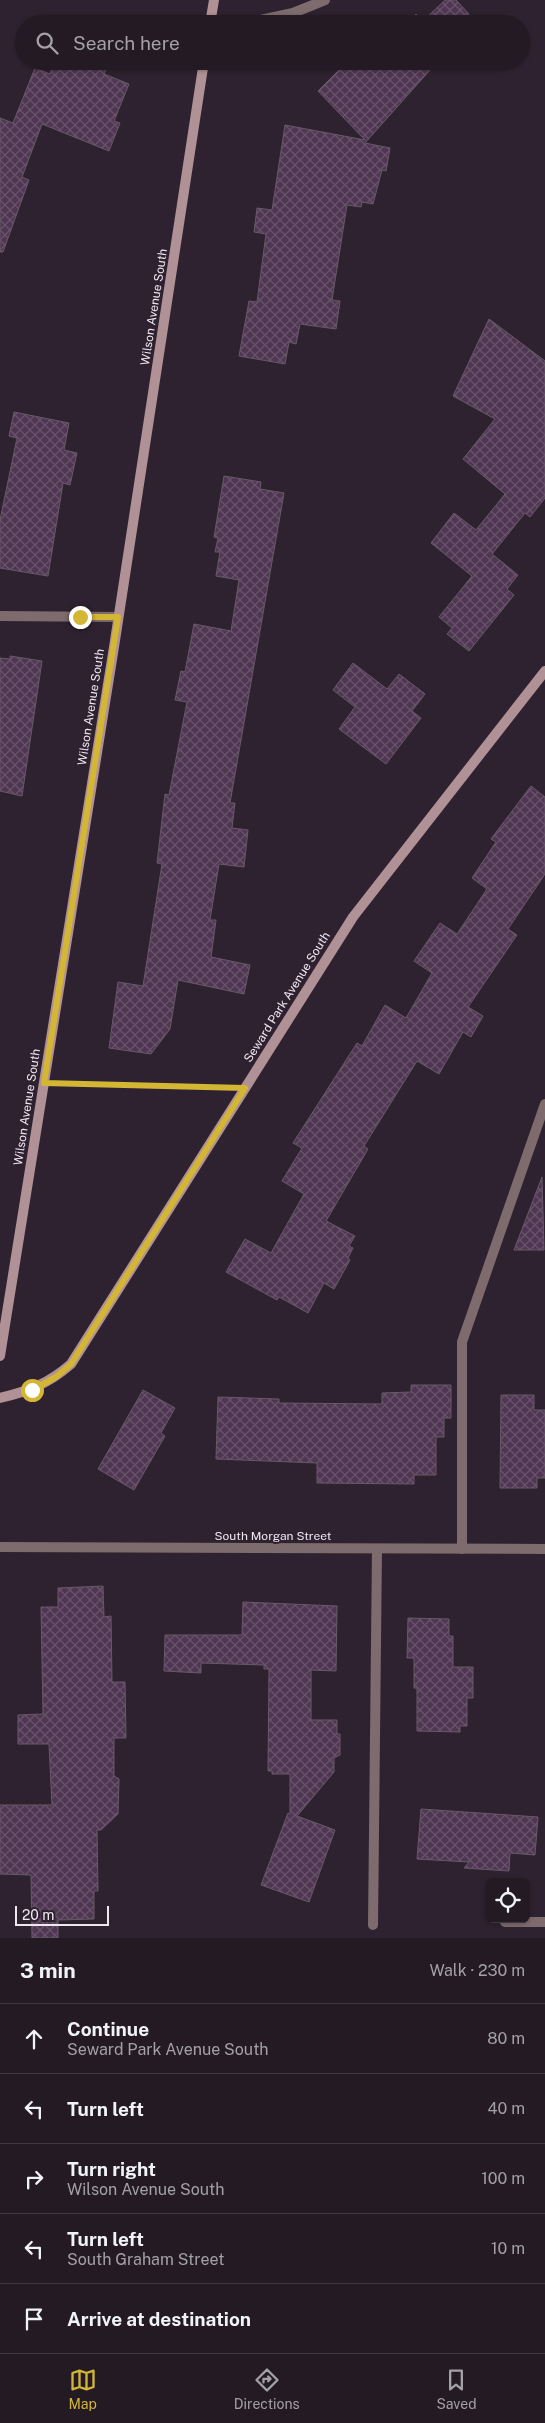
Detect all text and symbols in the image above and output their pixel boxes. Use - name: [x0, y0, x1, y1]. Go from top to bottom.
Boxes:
- search box: [15, 15, 530, 70]
- icon: search: [33, 29, 61, 57]
- text: Search here: [73, 32, 180, 54]
- street label: Wilson Avenue South: [138, 248, 170, 366]
- route end: [69, 606, 92, 629]
- street label: Wilson Avenue South: [75, 648, 107, 766]
- street label: Seward Park Avenue South: [241, 929, 333, 1065]
- street label: Wilson Avenue South: [11, 1048, 43, 1166]
- route start: [21, 1379, 44, 1402]
- street label: South Morgan Street: [215, 1529, 332, 1543]
- map controls: [485, 1878, 530, 1923]
- button: locate: [485, 1878, 530, 1923]
- scale bar: [15, 1903, 109, 1926]
- text: 20 m: [22, 1907, 54, 1923]
- text: 3 min: [20, 1958, 76, 1983]
- text: Walk · 230 m: [429, 1961, 525, 1980]
- text: Continue: [67, 2018, 149, 2040]
- icon: ahead: [20, 2025, 48, 2053]
- text: 80 m: [487, 2029, 525, 2048]
- text: Seward Park Avenue South: [67, 2040, 269, 2059]
- icon: left: [20, 2095, 48, 2123]
- text: Turn left: [67, 2098, 144, 2120]
- text: 40 m: [487, 2099, 525, 2118]
- text: Turn right: [67, 2158, 156, 2180]
- icon: right: [20, 2165, 48, 2193]
- text: 100 m: [481, 2169, 525, 2188]
- text: Wilson Avenue South: [67, 2180, 224, 2199]
- text: Turn left: [67, 2228, 144, 2250]
- icon: left: [20, 2235, 48, 2263]
- text: 10 m: [491, 2239, 525, 2258]
- text: South Graham Street: [67, 2250, 224, 2269]
- icon: arrive: [20, 2305, 48, 2333]
- text: Arrive at destination: [67, 2308, 251, 2330]
- tab: Map: [68, 2366, 97, 2412]
- tab: Directions: [234, 2366, 300, 2412]
- tab: Saved: [436, 2366, 477, 2412]

